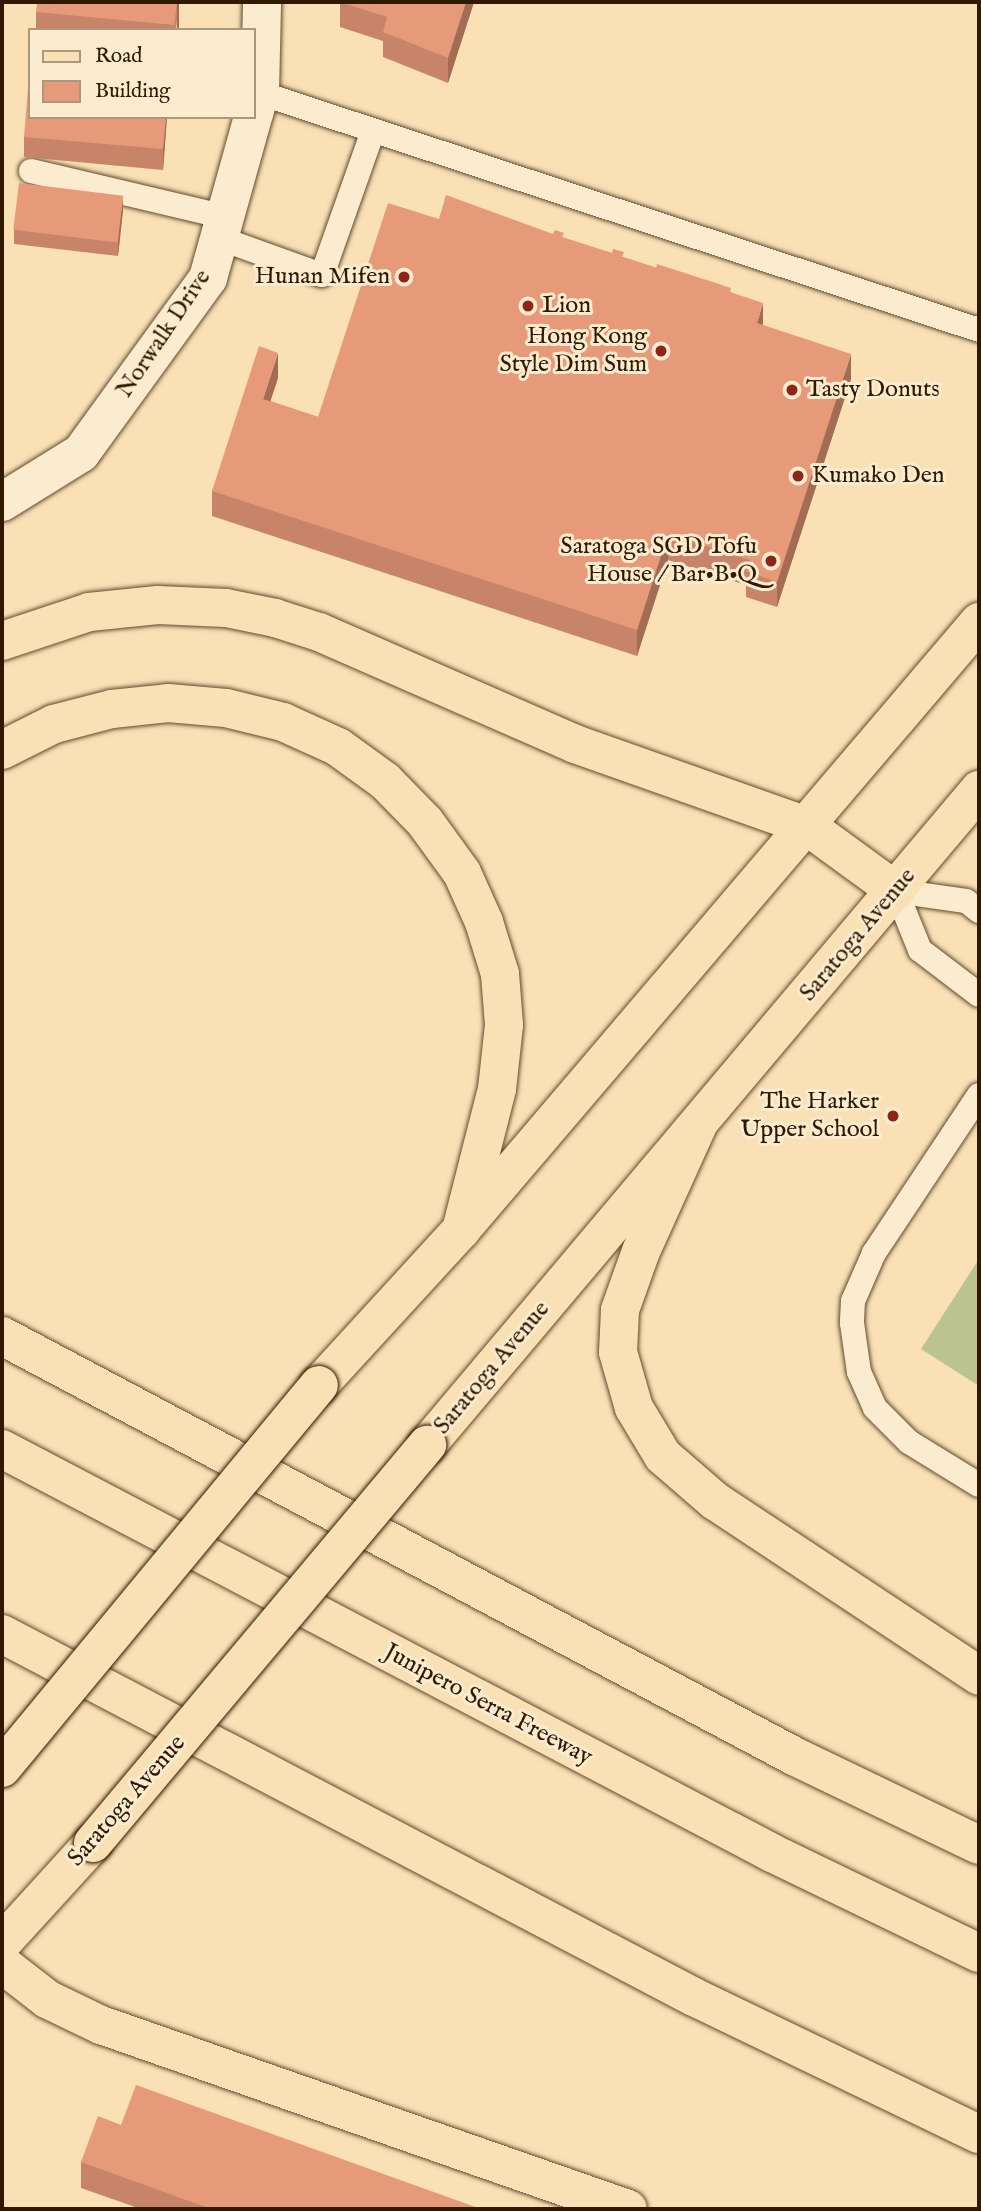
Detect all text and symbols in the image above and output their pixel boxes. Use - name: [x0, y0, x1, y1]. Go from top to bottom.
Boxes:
- legend: [28, 28, 256, 119]
- text: Road: [95, 43, 142, 70]
- text: Building: [95, 78, 170, 105]
- place label: Hunan Mifen: [255, 263, 390, 291]
- street label: Norwalk Drive: [111, 264, 217, 404]
- marker: Hunan Mifen: [396, 269, 412, 285]
- place label: Lion: [542, 292, 591, 320]
- marker: Lion: [520, 298, 536, 314]
- place label: Hong Kong Style Dim Sum: [499, 323, 647, 379]
- marker: Hong Kong Style Dim Sum: [653, 343, 669, 359]
- place label: Tasty Donuts: [806, 376, 940, 404]
- marker: Tasty Donuts: [784, 382, 800, 398]
- place label: Kumako Den: [812, 462, 944, 490]
- marker: Kumako Den: [790, 468, 806, 484]
- place label: Saratoga SGD Tofu House / Bar•B•Q: [560, 533, 757, 589]
- marker: Saratoga SGD Tofu House / Bar•B•Q: [763, 553, 779, 569]
- street label: Saratoga Avenue: [794, 863, 922, 1007]
- place label: The Harker Upper School: [741, 1088, 879, 1144]
- marker: The Harker Upper School: [885, 1108, 901, 1124]
- street label: Saratoga Avenue: [428, 1296, 556, 1440]
- street label: Junipero Serra Freeway: [379, 1638, 597, 1772]
- street label: Saratoga Avenue: [62, 1729, 192, 1873]

